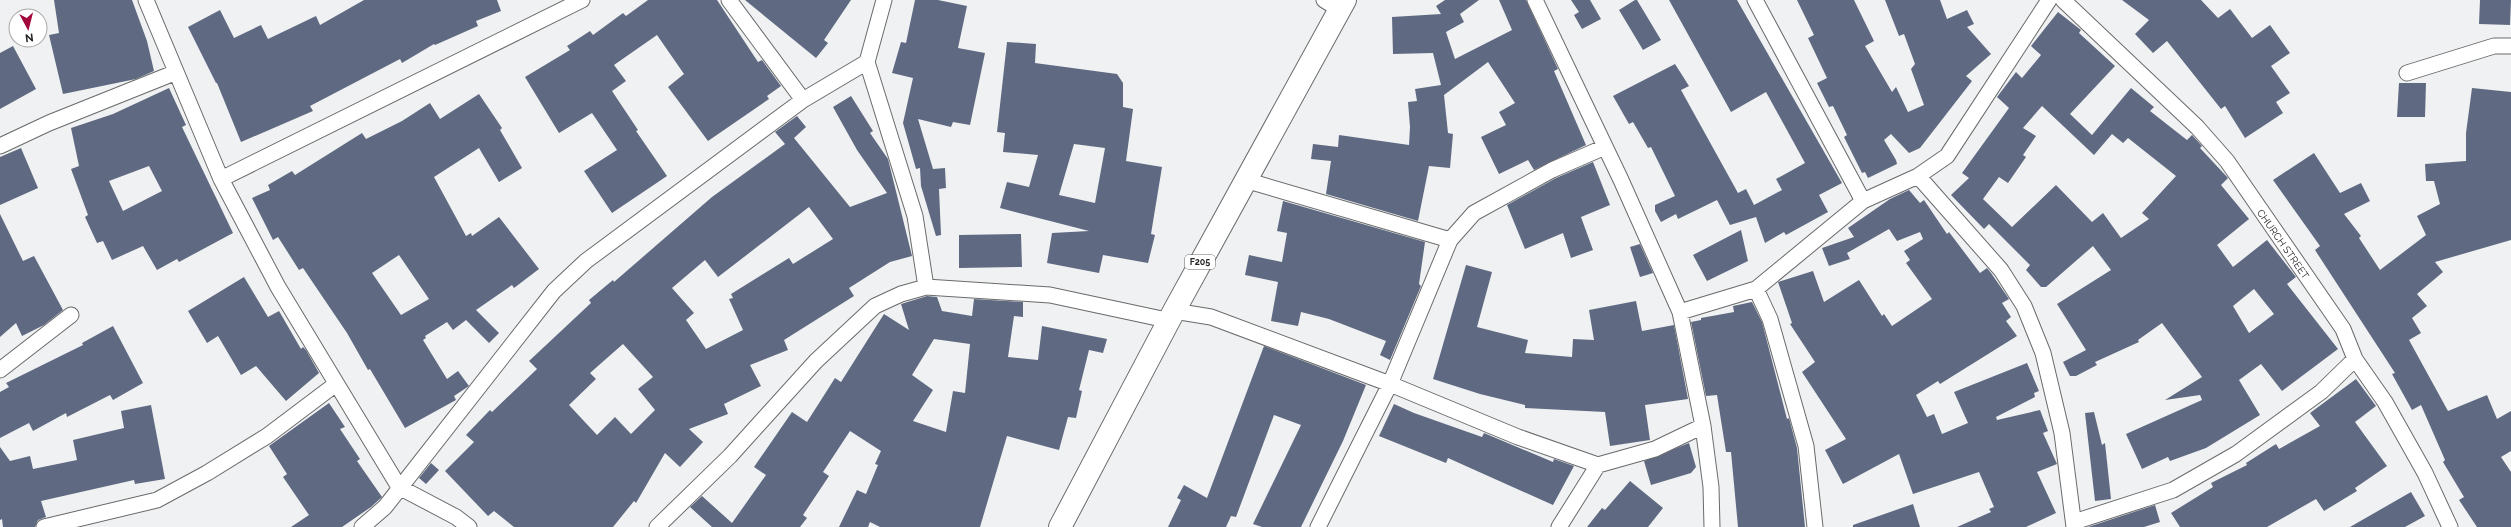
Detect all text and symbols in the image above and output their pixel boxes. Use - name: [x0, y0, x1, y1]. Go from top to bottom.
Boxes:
- north arrow: [8, 8, 48, 48]
- text: N: [24, 30, 34, 44]
- street label: CHURCH STREET: [2255, 207, 2311, 281]
- road number: F205: [1185, 255, 1215, 269]

